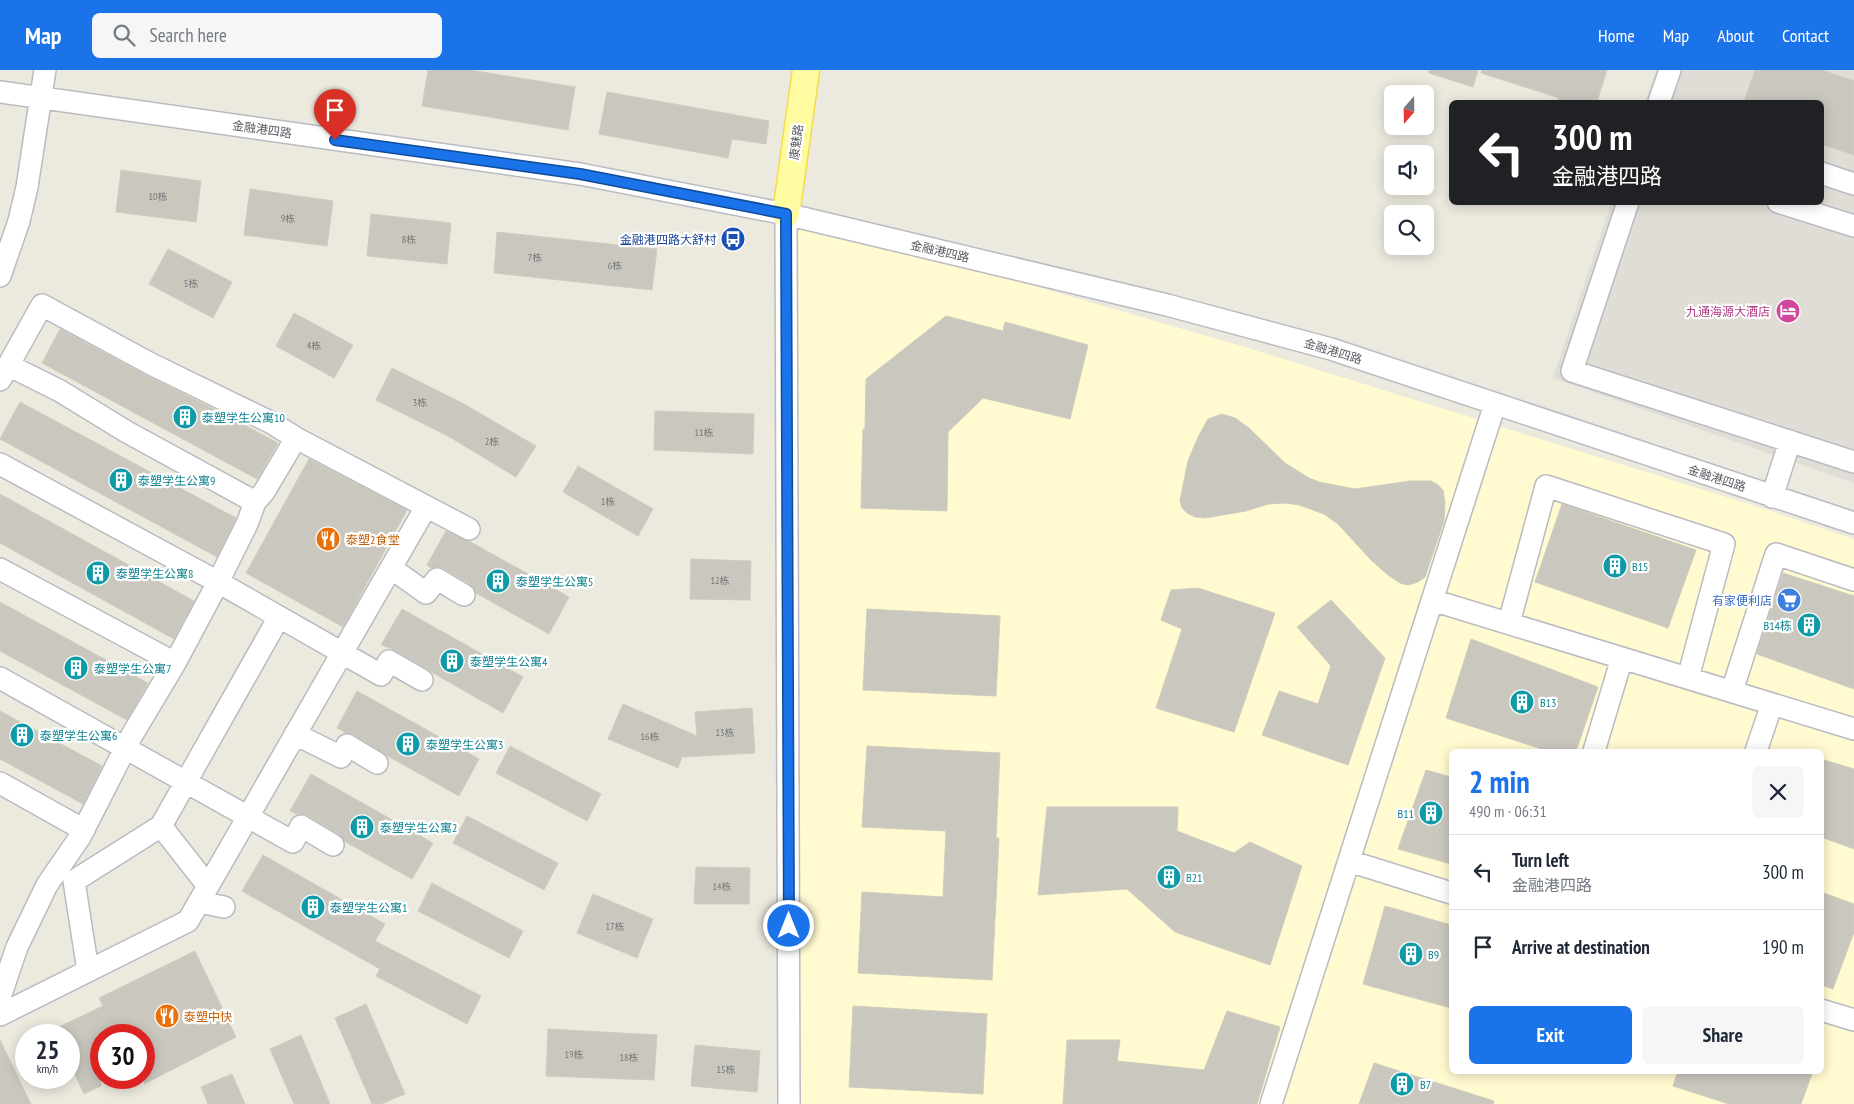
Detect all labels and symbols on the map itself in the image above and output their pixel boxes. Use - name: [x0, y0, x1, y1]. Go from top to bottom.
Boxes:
- north arrow: [1384, 85, 1434, 135]
- pin: [314, 89, 356, 140]
- street label: 金融港四路: [231, 117, 293, 141]
- street label: 康魅路: [786, 123, 806, 161]
- house number: 10栋: [149, 190, 168, 203]
- house number: 9栋: [281, 212, 295, 225]
- bus stop icon: 金融港四路大舒村: [720, 226, 746, 252]
- place label: 金融港四路大舒村: [620, 232, 717, 247]
- house number: 8栋: [402, 233, 416, 246]
- street label: 金融港四路: [909, 237, 971, 265]
- house number: 7栋: [528, 251, 542, 264]
- house number: 6栋: [608, 259, 622, 272]
- house number: 5栋: [184, 277, 198, 290]
- hotel icon: 九通海源大酒店: [1775, 298, 1801, 324]
- place label: 九通海源大酒店: [1686, 304, 1770, 319]
- street label: 金融港四路: [1302, 335, 1364, 367]
- house number: 4栋: [307, 339, 321, 352]
- house number: 3栋: [413, 396, 427, 409]
- building icon: 泰塑学生公寓10: [172, 404, 198, 430]
- place label: 泰塑学生公寓10: [202, 410, 285, 425]
- house number: 11栋: [695, 426, 714, 439]
- house number: 2栋: [485, 435, 499, 448]
- street label: 金融港四路: [1686, 462, 1748, 494]
- building icon: 泰塑学生公寓9: [108, 467, 134, 493]
- place label: 泰塑学生公寓9: [138, 473, 215, 488]
- house number: 1栋: [601, 495, 615, 508]
- restaurant icon: 泰塑2食堂: [315, 526, 341, 552]
- place label: 泰塑2食堂: [346, 532, 399, 547]
- building icon: B15: [1602, 553, 1628, 579]
- place label: B15: [1632, 559, 1648, 574]
- building icon: 泰塑学生公寓8: [85, 560, 111, 586]
- place label: 泰塑学生公寓8: [116, 566, 193, 581]
- building icon: 泰塑学生公寓5: [485, 568, 511, 594]
- place label: 泰塑学生公寓5: [516, 574, 593, 589]
- house number: 12栋: [711, 574, 730, 587]
- supermarket icon: 有家便利店: [1776, 587, 1802, 613]
- place label: 有家便利店: [1712, 593, 1772, 608]
- building icon: B14栋: [1796, 612, 1822, 638]
- place label: B14栋: [1764, 618, 1792, 633]
- building icon: 泰塑学生公寓4: [439, 648, 465, 674]
- place label: 泰塑学生公寓4: [470, 654, 548, 669]
- building icon: 泰塑学生公寓7: [63, 655, 89, 681]
- place label: 泰塑学生公寓7: [94, 661, 171, 676]
- building icon: B13: [1509, 689, 1535, 715]
- place label: B13: [1540, 695, 1556, 710]
- building icon: 泰塑学生公寓6: [9, 722, 35, 748]
- house number: 13栋: [716, 726, 735, 739]
- place label: 泰塑学生公寓6: [40, 728, 117, 743]
- house number: 16栋: [641, 730, 660, 743]
- building icon: 泰塑学生公寓3: [395, 731, 421, 757]
- place label: 泰塑学生公寓3: [426, 737, 503, 752]
- building icon: B11: [1418, 800, 1444, 826]
- place label: B11: [1398, 806, 1414, 821]
- building icon: 泰塑学生公寓2: [349, 814, 375, 840]
- place label: 泰塑学生公寓2: [380, 820, 457, 835]
- building icon: B21: [1156, 864, 1182, 890]
- place label: B21: [1186, 870, 1202, 885]
- house number: 14栋: [713, 880, 732, 893]
- building icon: 泰塑学生公寓1: [300, 894, 326, 920]
- position arrow: [762, 899, 814, 951]
- place label: 泰塑学生公寓1: [330, 900, 407, 915]
- house number: 17栋: [606, 920, 625, 933]
- building icon: B9: [1398, 941, 1424, 967]
- place label: B9: [1428, 947, 1439, 962]
- restaurant icon: 泰塑中快: [154, 1003, 180, 1029]
- place label: 泰塑中快: [184, 1009, 232, 1024]
- speed limit sign: 30: [90, 1024, 155, 1089]
- house number: 19栋: [565, 1048, 584, 1061]
- house number: 18栋: [620, 1051, 639, 1064]
- house number: 15栋: [717, 1063, 736, 1076]
- building icon: B7: [1389, 1071, 1415, 1097]
- place label: B7: [1420, 1077, 1431, 1092]

